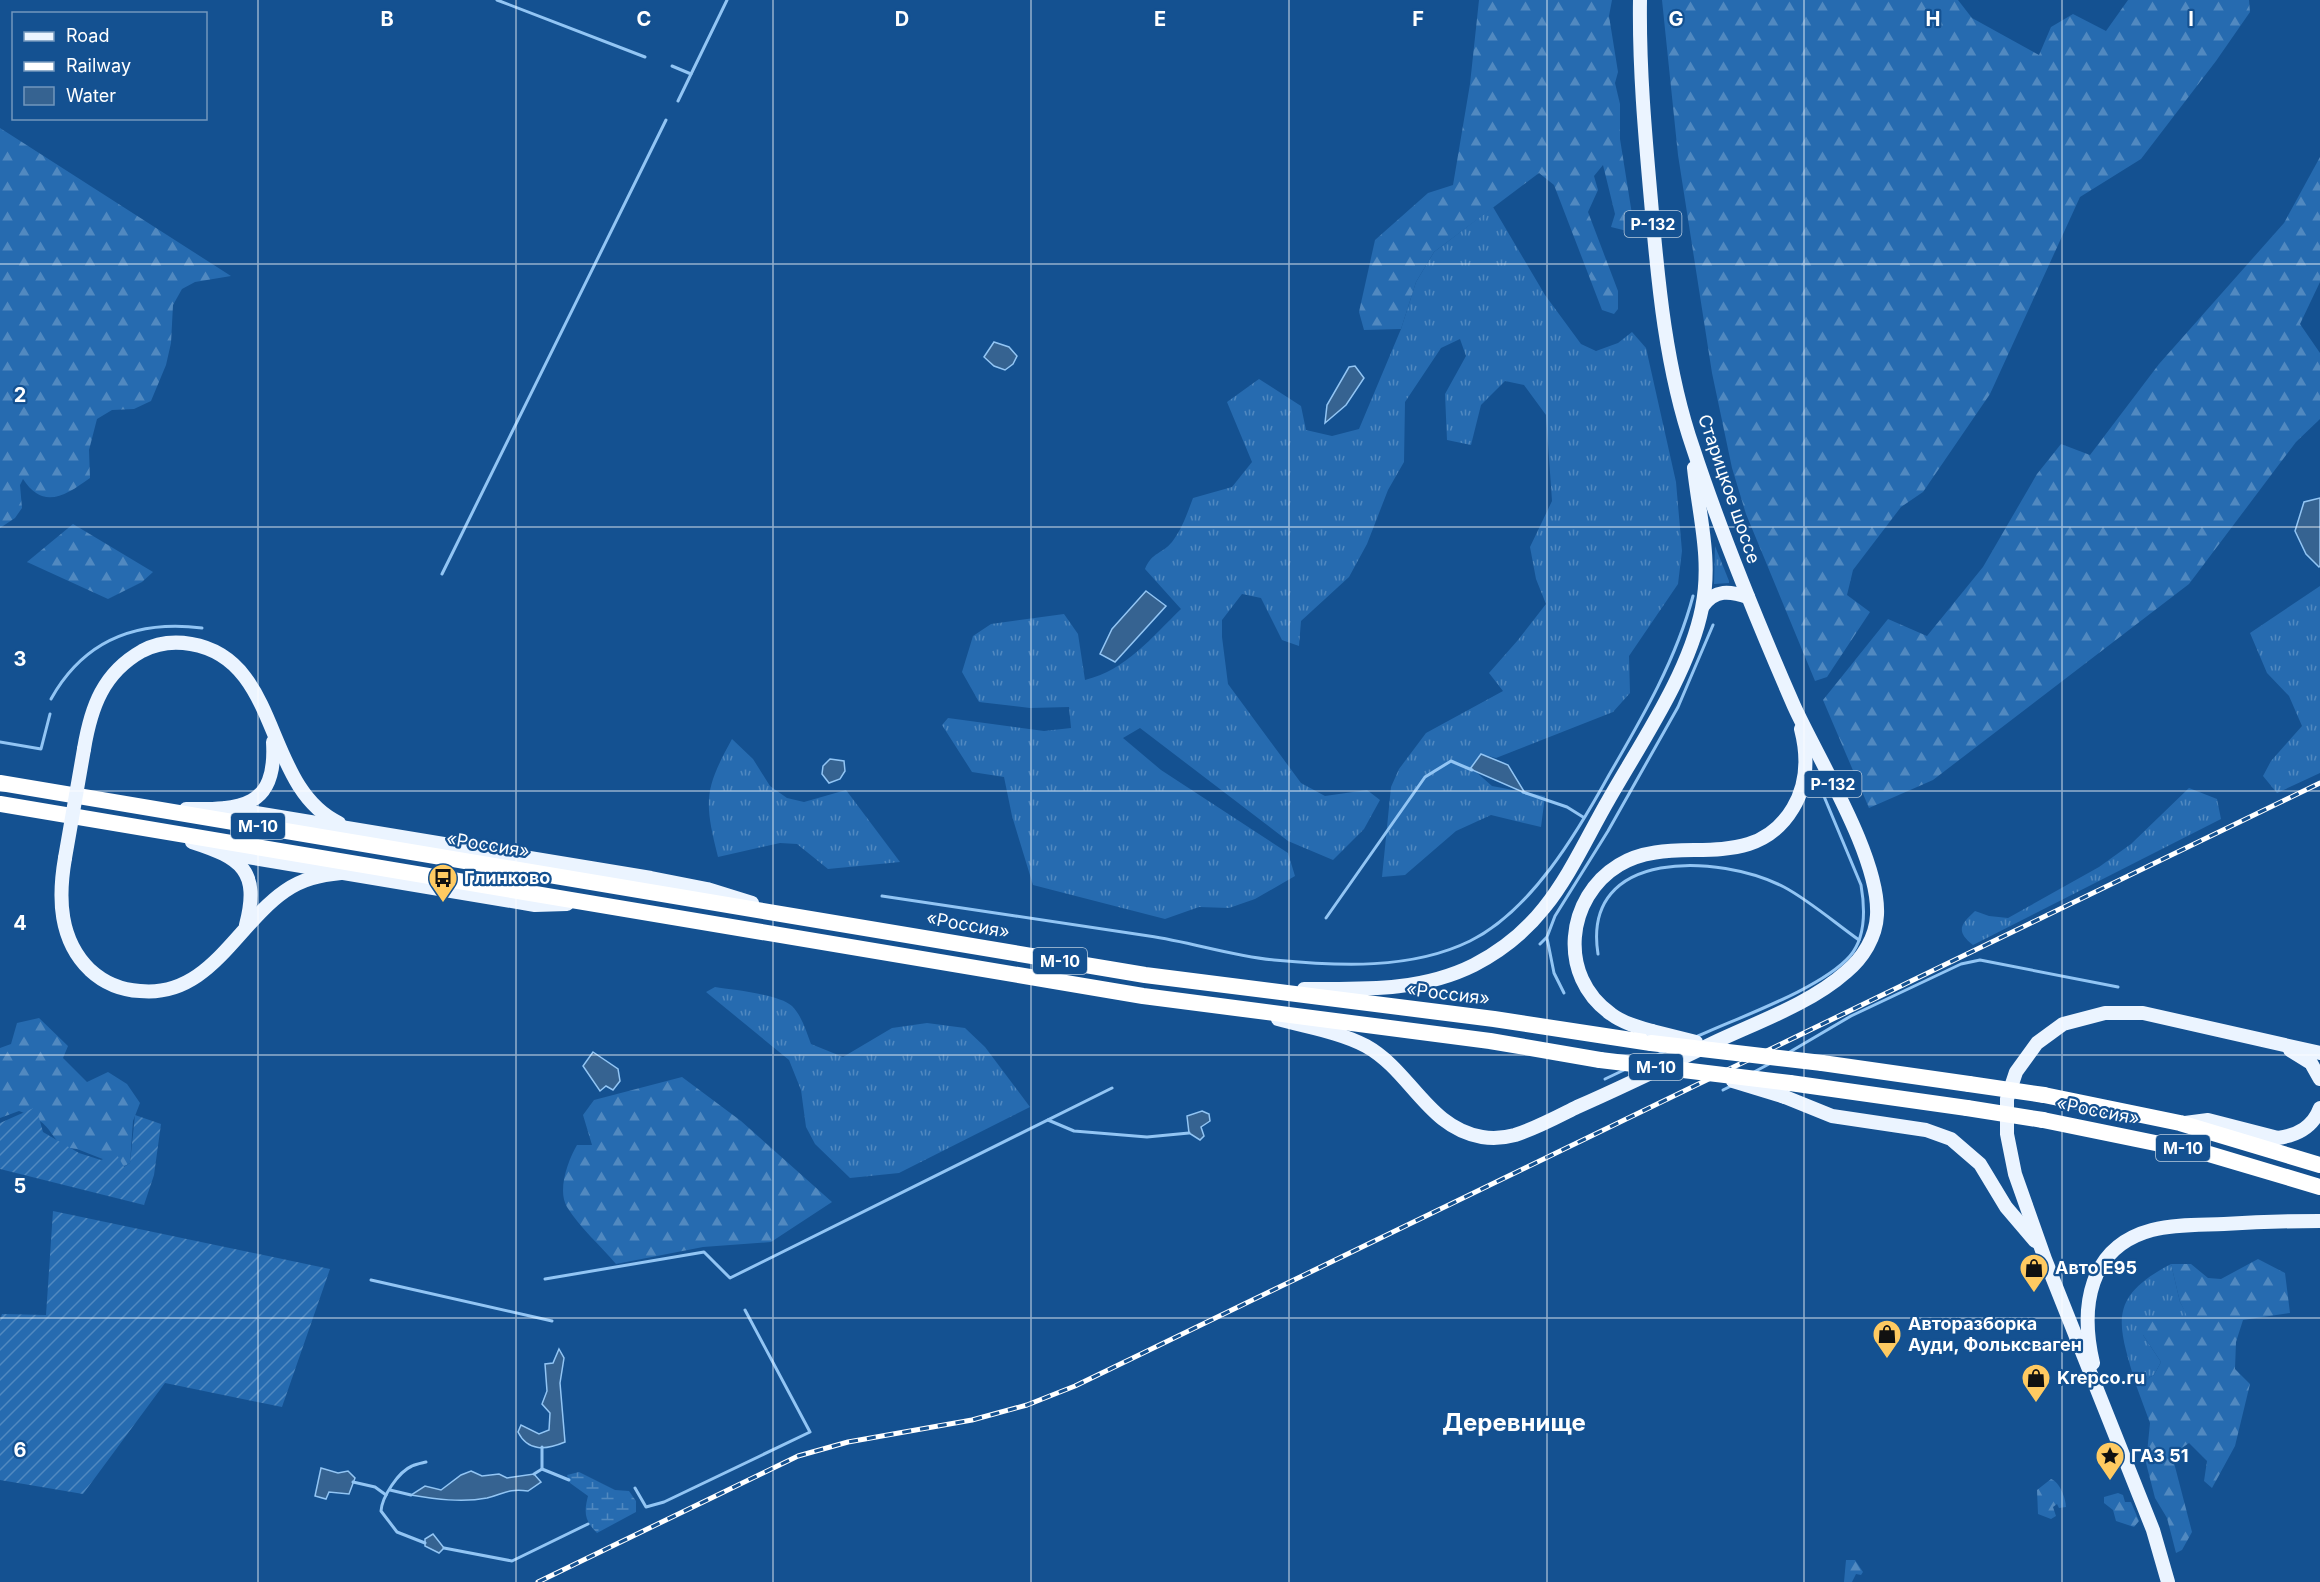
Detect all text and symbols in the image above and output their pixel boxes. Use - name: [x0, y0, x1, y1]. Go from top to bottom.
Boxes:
- text: B: [380, 7, 394, 31]
- text: C: [637, 7, 651, 31]
- text: D: [895, 7, 909, 31]
- text: E: [1154, 7, 1166, 31]
- text: F: [1412, 7, 1424, 31]
- text: G: [1668, 7, 1684, 31]
- text: H: [1926, 7, 1940, 31]
- text: I: [2188, 7, 2194, 31]
- legend: [12, 12, 207, 120]
- text: Road: [66, 25, 109, 46]
- text: Railway: [66, 55, 131, 76]
- text: Water: [66, 85, 116, 106]
- road number: Р-132: [1624, 211, 1682, 237]
- text: 2: [14, 383, 26, 407]
- street label: Старицкое шоссе: [1694, 411, 1765, 566]
- text: 3: [14, 647, 26, 671]
- road number: Р-132: [1804, 771, 1862, 797]
- road number: М-10: [231, 813, 285, 839]
- street label: «Россия»: [445, 828, 531, 861]
- bus stop icon: Глинково: [427, 862, 459, 904]
- place label: Глинково: [464, 867, 550, 888]
- street label: «Россия»: [925, 907, 1011, 942]
- text: 4: [13, 911, 27, 935]
- road number: М-10: [1033, 948, 1087, 974]
- street label: «Россия»: [1405, 978, 1491, 1009]
- road number: М-10: [1629, 1054, 1683, 1080]
- street label: «Россия»: [2055, 1092, 2142, 1129]
- road number: М-10: [2156, 1135, 2210, 1161]
- text: 5: [14, 1174, 26, 1198]
- shop icon: Авто E95: [2018, 1252, 2050, 1294]
- place label: Авто E95: [2055, 1257, 2137, 1278]
- place label: Авторазборка Ауди, Фольксваген: [1908, 1313, 2082, 1355]
- shop icon: Авторазборка Ауди, Фольксваген: [1871, 1318, 1903, 1360]
- shop icon: Krepco.ru: [2020, 1362, 2052, 1404]
- place label: Krepco.ru: [2057, 1367, 2145, 1388]
- district label: Деревнище: [1442, 1408, 1586, 1437]
- text: 6: [14, 1438, 27, 1462]
- place icon: ГАЗ 51: [2094, 1440, 2126, 1482]
- place label: ГАЗ 51: [2131, 1445, 2188, 1466]

